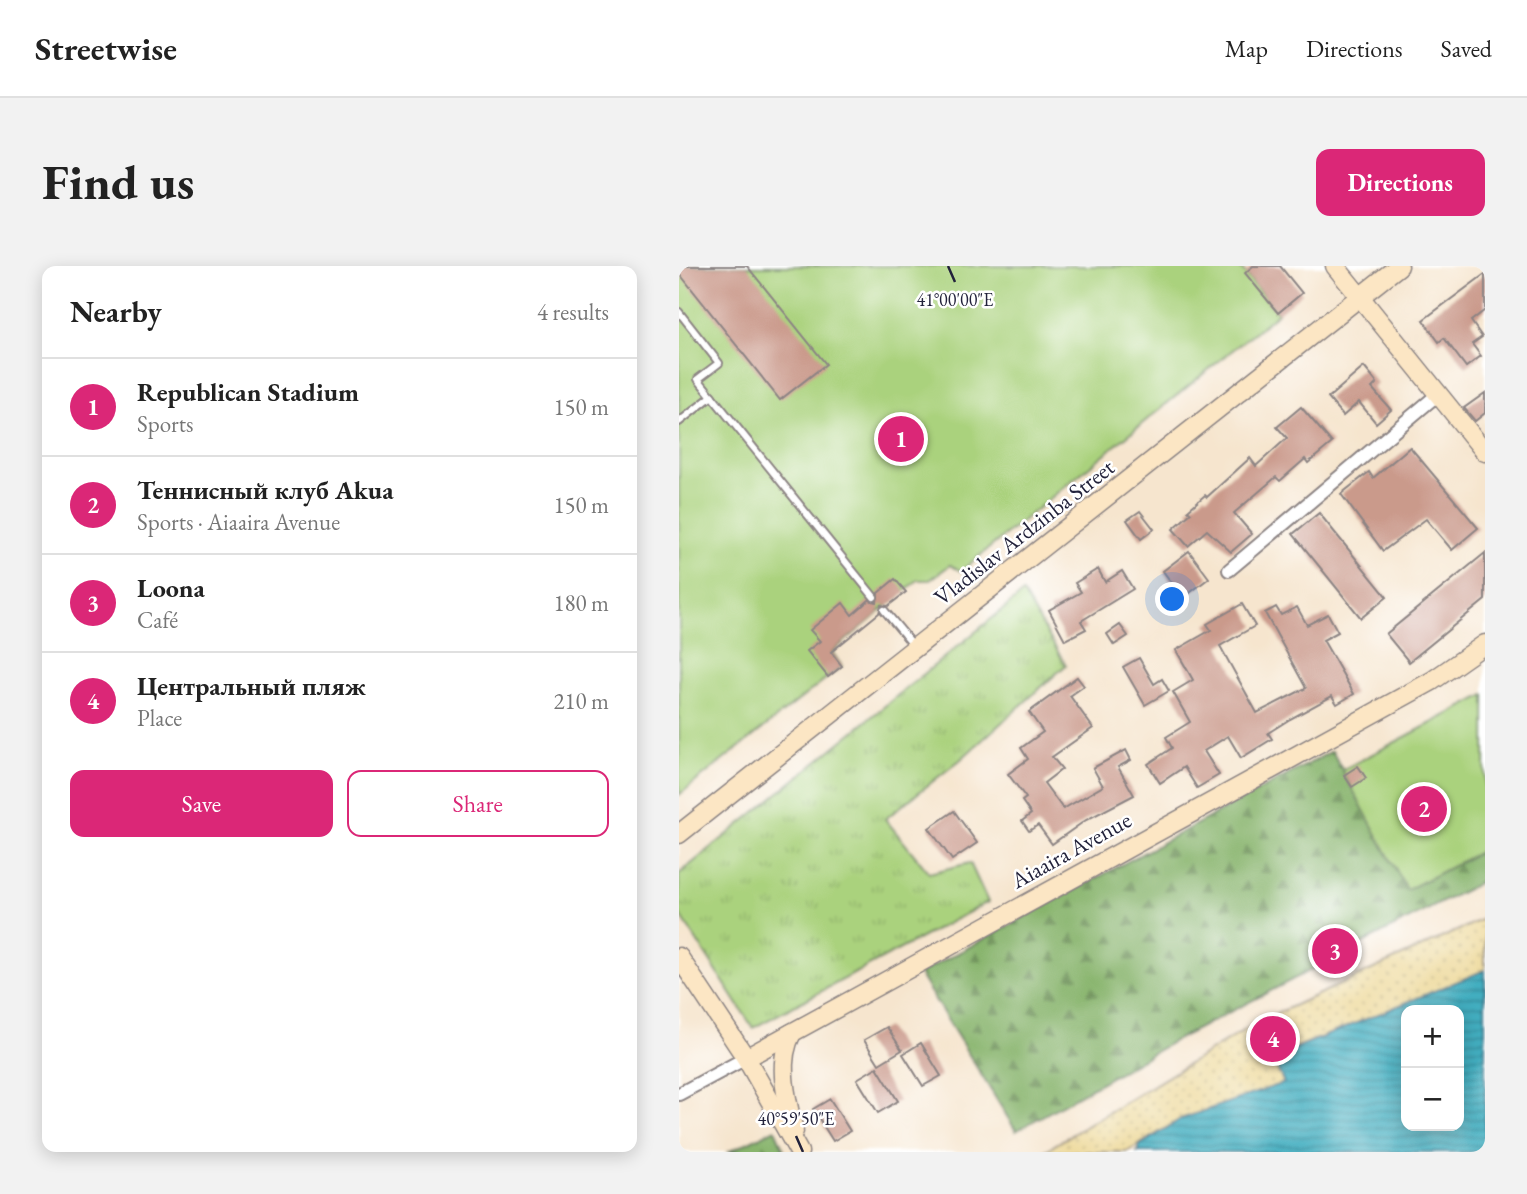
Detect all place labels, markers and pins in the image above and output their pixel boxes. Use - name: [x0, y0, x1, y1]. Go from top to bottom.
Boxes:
- pin: 1: [878, 413, 924, 465]
- pin: 2: [1401, 783, 1447, 835]
- pin: 3: [1312, 925, 1358, 977]
- pin: 4: [1250, 1013, 1296, 1065]

